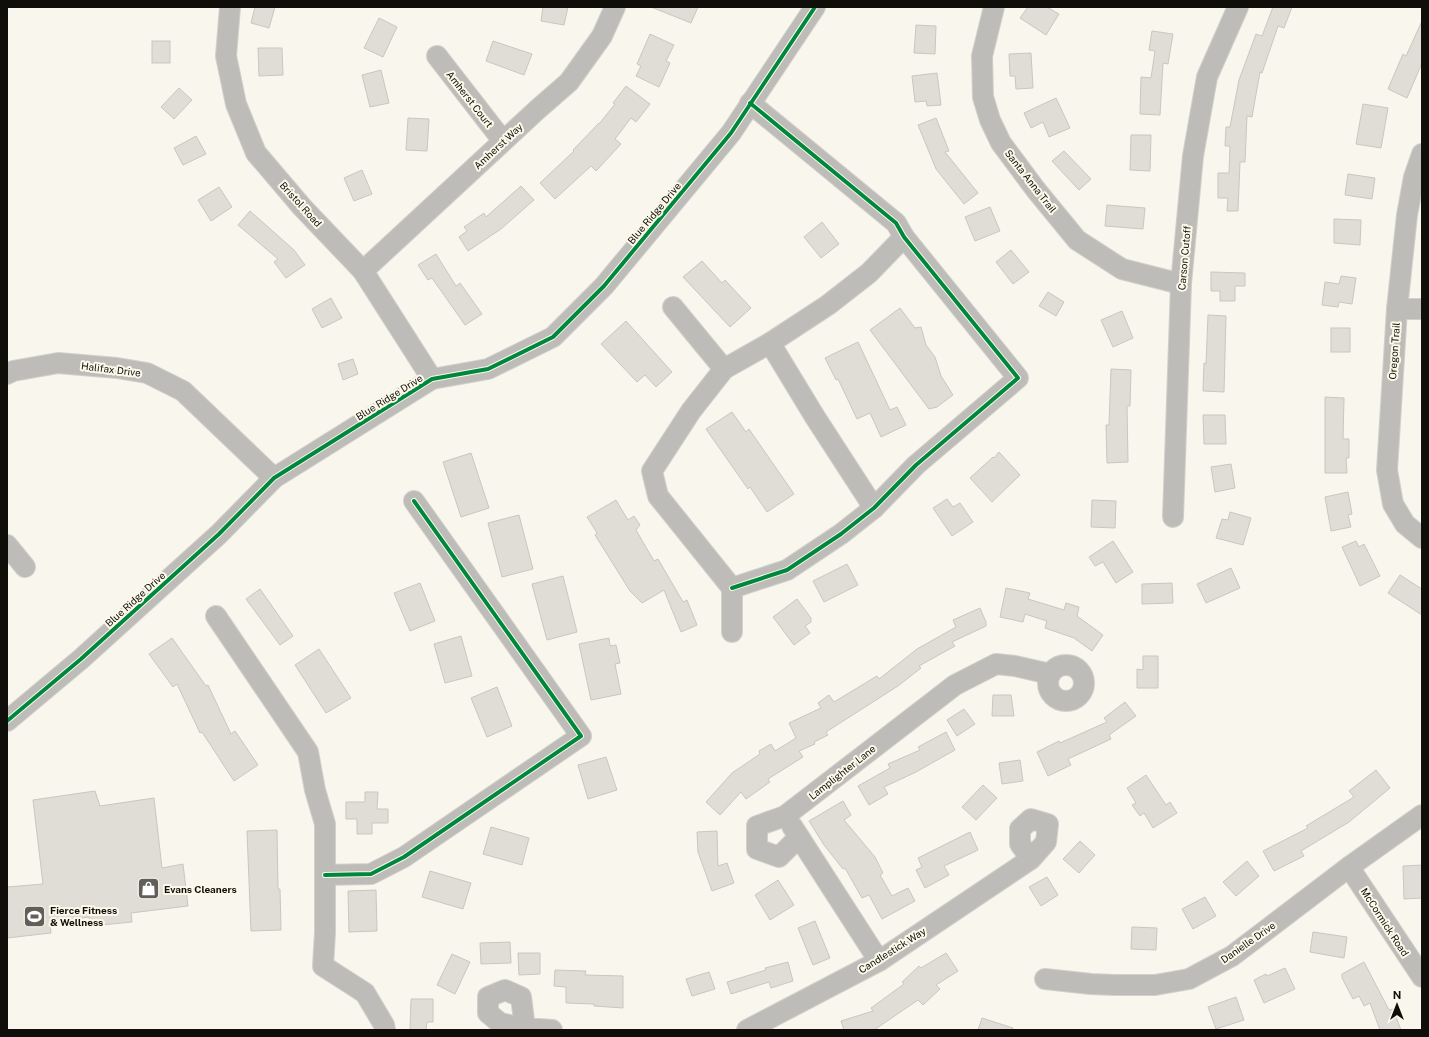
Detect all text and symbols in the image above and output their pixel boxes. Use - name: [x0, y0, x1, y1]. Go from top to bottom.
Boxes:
- street label: Amherst Court: [444, 68, 496, 130]
- street label: Amherst Way: [471, 120, 525, 171]
- street label: Santa Anna Trail: [1003, 147, 1059, 215]
- street label: Bristol Road: [278, 179, 324, 229]
- street label: Blue Ridge Drive: [625, 180, 683, 246]
- street label: Carson Cutoff: [1175, 225, 1193, 291]
- street label: Oregon Trail: [1386, 322, 1402, 380]
- street label: Halifax Drive: [80, 359, 142, 379]
- street label: Blue Ridge Drive: [353, 371, 425, 422]
- street label: Blue Ridge Drive: [103, 569, 168, 629]
- street label: Lamplighter Lane: [806, 742, 878, 802]
- shop icon: Evans Cleaners: [136, 876, 162, 902]
- place label: Evans Cleaners: [164, 883, 237, 895]
- street label: McCormick Road: [1358, 886, 1412, 958]
- sports icon: Fierce Fitness & Wellness: [21, 903, 47, 929]
- place label: Fierce Fitness & Wellness: [50, 904, 117, 928]
- street label: Danielle Drive: [1218, 919, 1278, 965]
- street label: Candlestick Way: [856, 924, 928, 975]
- north arrow: [1377, 985, 1417, 1025]
- text: N: [1393, 989, 1401, 1001]

